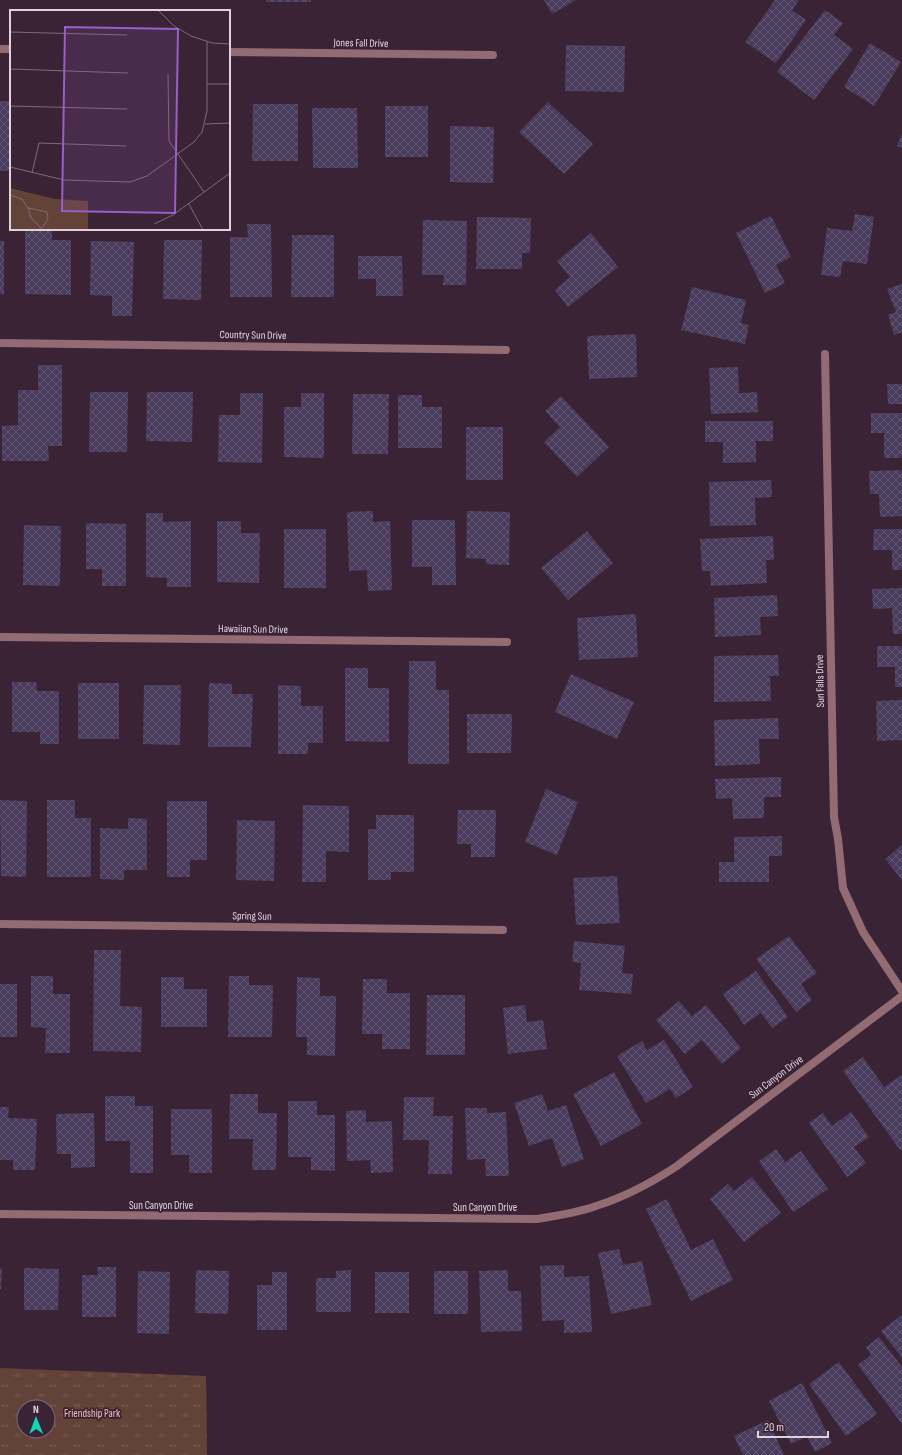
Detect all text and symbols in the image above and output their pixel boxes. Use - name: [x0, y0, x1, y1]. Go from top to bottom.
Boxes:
- inset map: [10, 10, 230, 230]
- street label: Jones Fall Drive: [332, 36, 389, 50]
- street label: Country Sun Drive: [220, 328, 286, 342]
- street label: Hawaiian Sun Drive: [218, 622, 288, 636]
- street label: Sun Falls Drive: [813, 654, 827, 708]
- street label: Spring Sun: [232, 909, 272, 923]
- street label: Sun Canyon Drive: [746, 1052, 806, 1102]
- street label: Sun Canyon Drive: [129, 1199, 193, 1212]
- street label: Sun Canyon Drive: [453, 1201, 517, 1214]
- north arrow: [16, 1399, 56, 1439]
- text: N: [33, 1403, 39, 1416]
- park label: Friendship Park: [64, 1407, 121, 1420]
- scale bar: [758, 1413, 828, 1439]
- text: 20 m: [764, 1420, 784, 1435]

